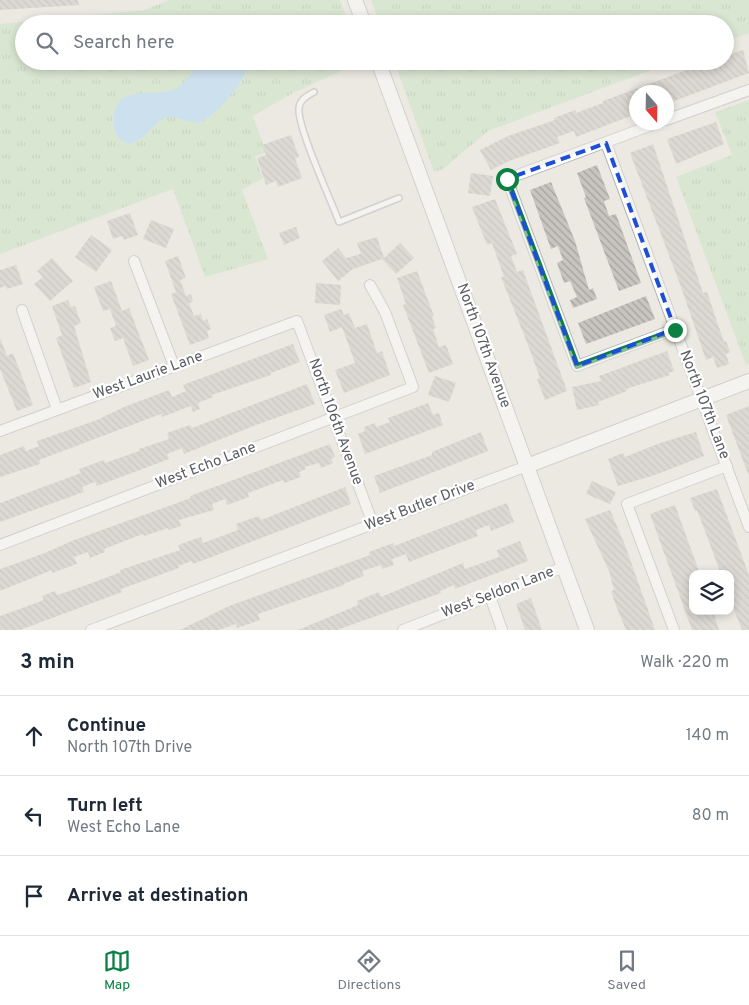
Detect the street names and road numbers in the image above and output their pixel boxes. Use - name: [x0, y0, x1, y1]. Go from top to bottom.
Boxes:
- street label: North 107th Avenue: [452, 281, 514, 411]
- street label: West Laurie Lane: [90, 347, 206, 405]
- street label: North 107th Lane: [675, 348, 733, 462]
- street label: North 106th Avenue: [303, 356, 367, 488]
- street label: West Echo Lane: [153, 438, 259, 494]
- street label: West Butler Drive: [362, 476, 478, 536]
- street label: West Seldon Lane: [439, 563, 557, 623]

